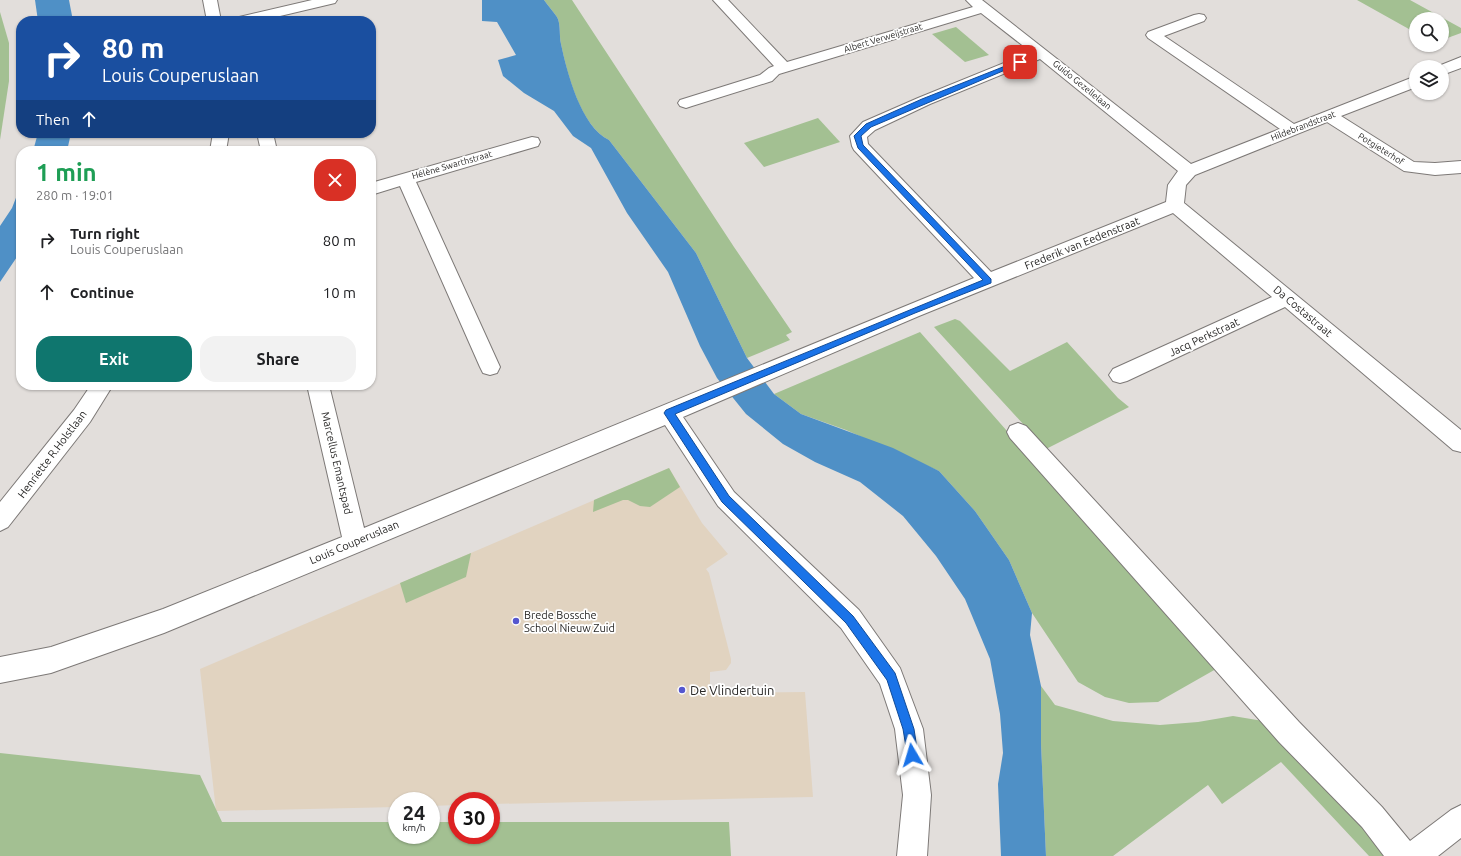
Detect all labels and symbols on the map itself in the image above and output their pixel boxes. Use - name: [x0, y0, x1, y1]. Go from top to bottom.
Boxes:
- street label: Albert Verweijstraat: [843, 21, 924, 55]
- pin: [1003, 45, 1037, 79]
- street label: Guido Gezellelaan: [1051, 58, 1113, 112]
- street label: Hildebrandstraat: [1269, 109, 1337, 143]
- street label: Potgieterhof: [1356, 131, 1406, 167]
- street label: Hélène Swarthstraat: [411, 149, 494, 181]
- street label: Frederik van Eedenstraat: [1023, 214, 1142, 272]
- street label: Da Costastraat: [1271, 283, 1335, 339]
- street label: Jacq Perkstraat: [1167, 315, 1242, 359]
- street label: Henriette R.Holstlaan: [15, 408, 89, 500]
- street label: Marcellus Emantspad: [319, 410, 355, 516]
- street label: Louis Couperuslaan: [307, 518, 401, 566]
- place label: Brede Bossche School Nieuw Zuid: [524, 609, 615, 634]
- marker: Brede Bossche School Nieuw Zuid: [511, 616, 521, 626]
- place label: De Vlindertuin: [690, 683, 774, 697]
- marker: De Vlindertuin: [677, 685, 687, 695]
- position arrow: [891, 734, 933, 776]
- speed limit sign: 30: [448, 792, 500, 844]

